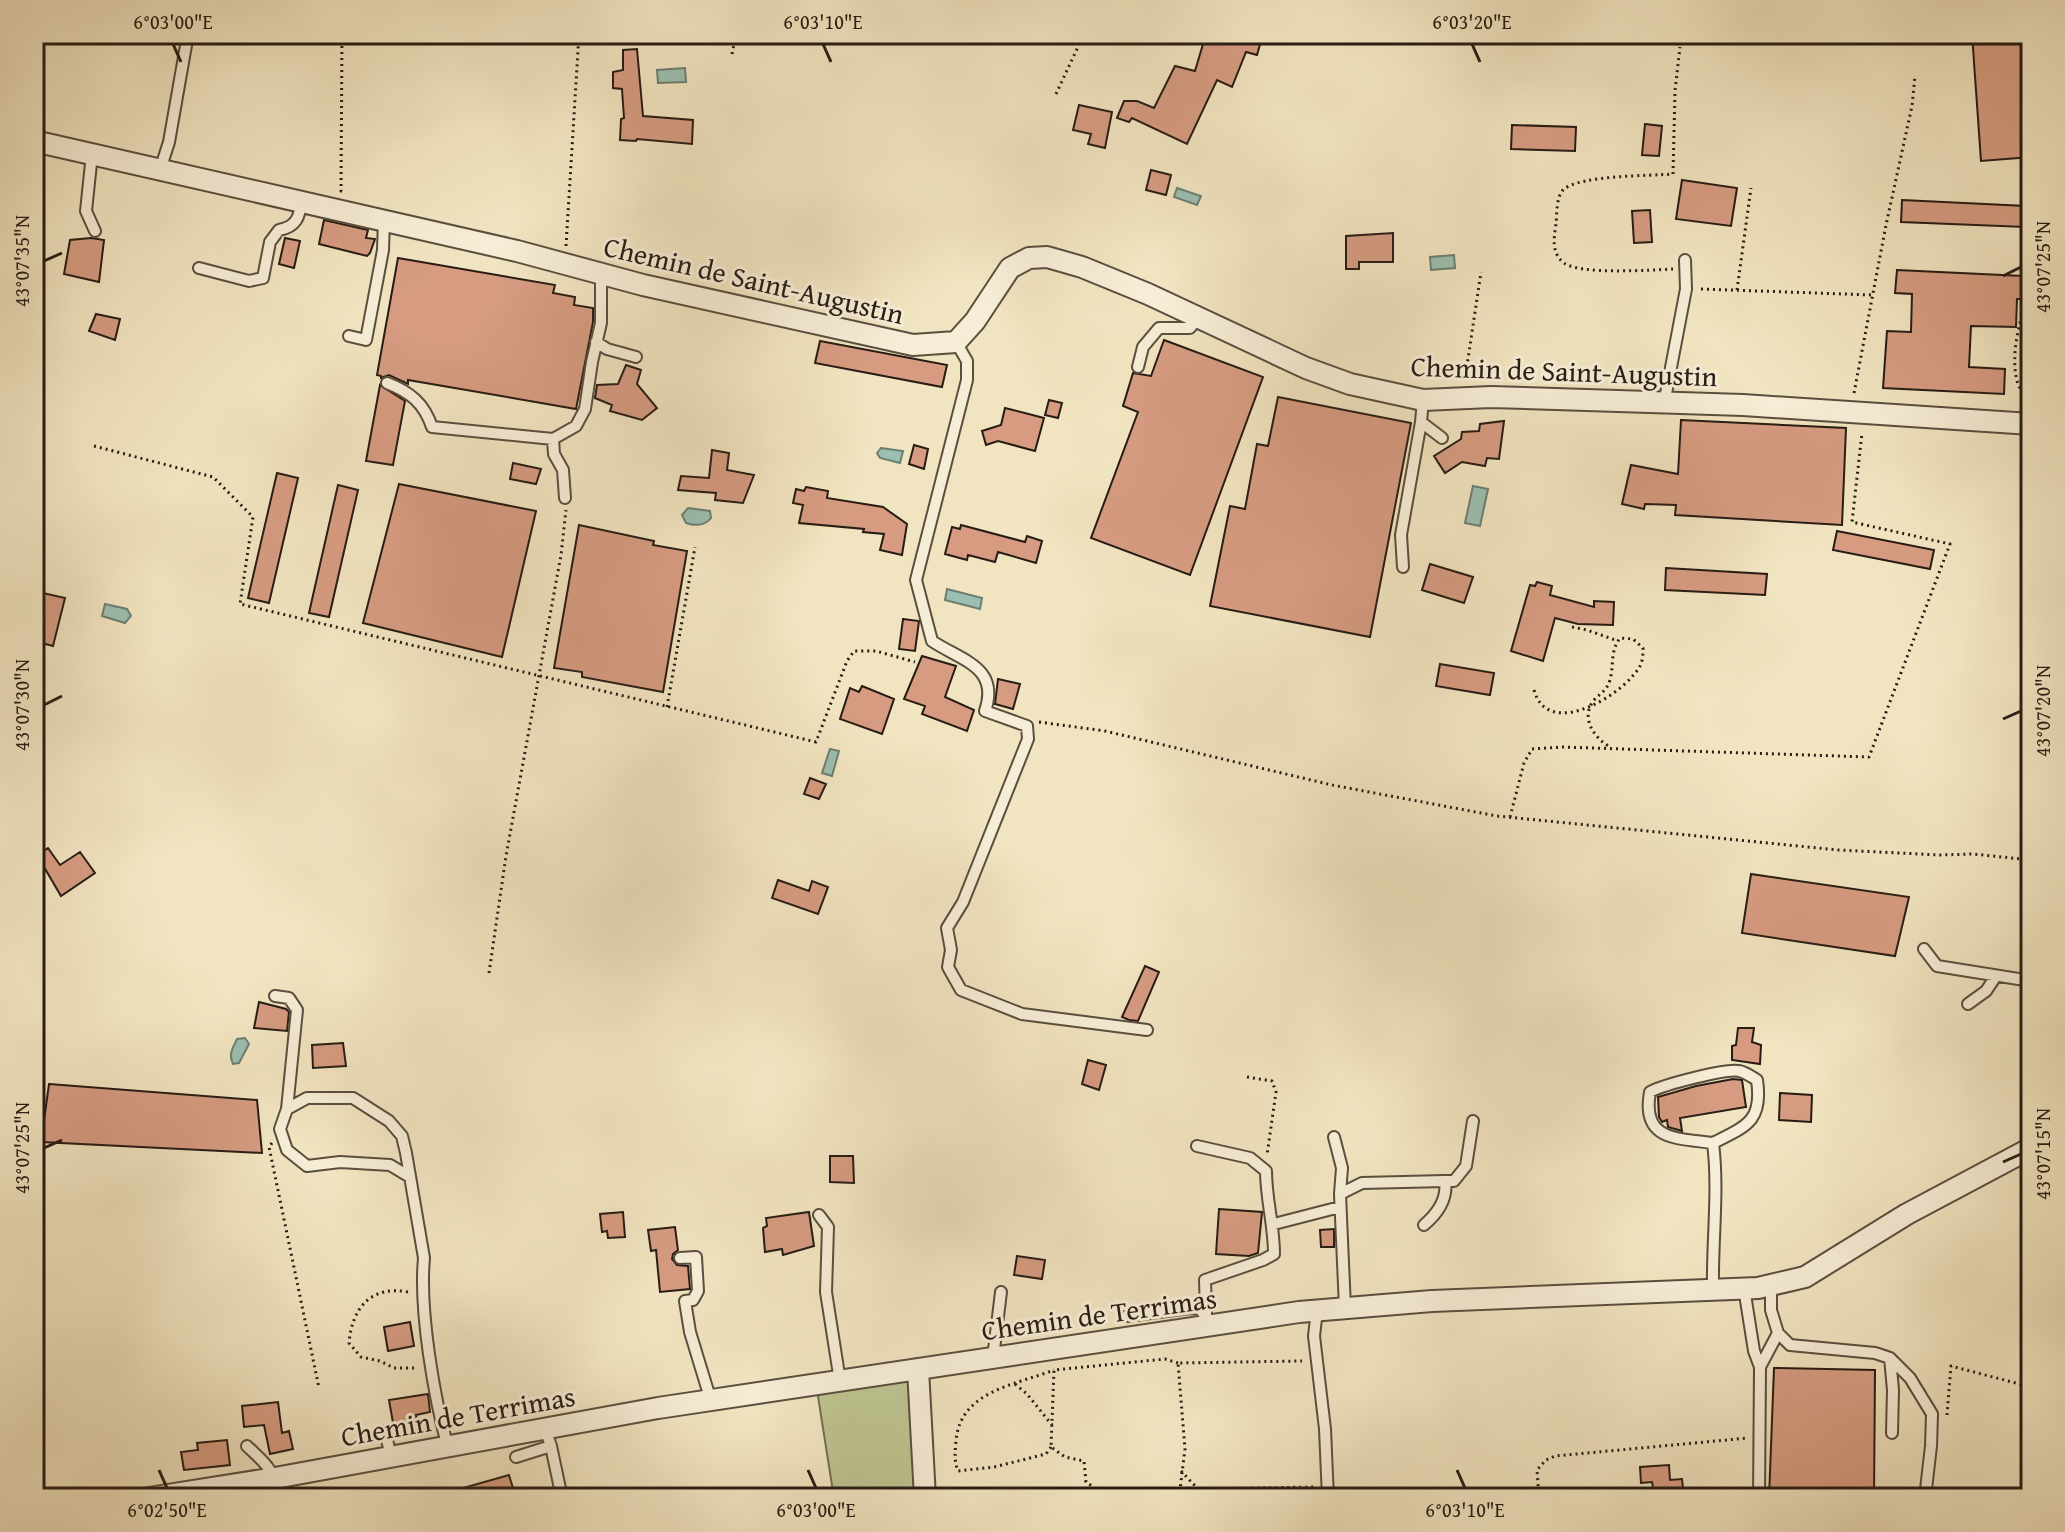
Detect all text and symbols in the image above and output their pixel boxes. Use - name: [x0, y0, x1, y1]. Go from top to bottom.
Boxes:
- text: 6°03'00"E: [133, 7, 213, 36]
- text: 6°03'10"E: [783, 7, 863, 36]
- text: 6°03'20"E: [1432, 7, 1512, 36]
- text: 43°07'35"N: [7, 215, 36, 307]
- text: 43°07'25"N: [2028, 221, 2057, 313]
- street label: Chemin de Saint-Augustin: [600, 225, 908, 334]
- street label: Chemin de Saint-Augustin: [1410, 345, 1718, 396]
- text: 43°07'30"N: [7, 659, 36, 751]
- text: 43°07'20"N: [2028, 665, 2057, 757]
- text: 43°07'25"N: [7, 1102, 36, 1194]
- text: 43°07'15"N: [2028, 1108, 2057, 1200]
- street label: Chemin de Terrimas: [979, 1277, 1219, 1350]
- street label: Chemin de Terrimas: [338, 1375, 578, 1456]
- text: 6°02'50"E: [127, 1495, 207, 1524]
- text: 6°03'00"E: [776, 1495, 856, 1524]
- text: 6°03'10"E: [1425, 1495, 1505, 1524]

